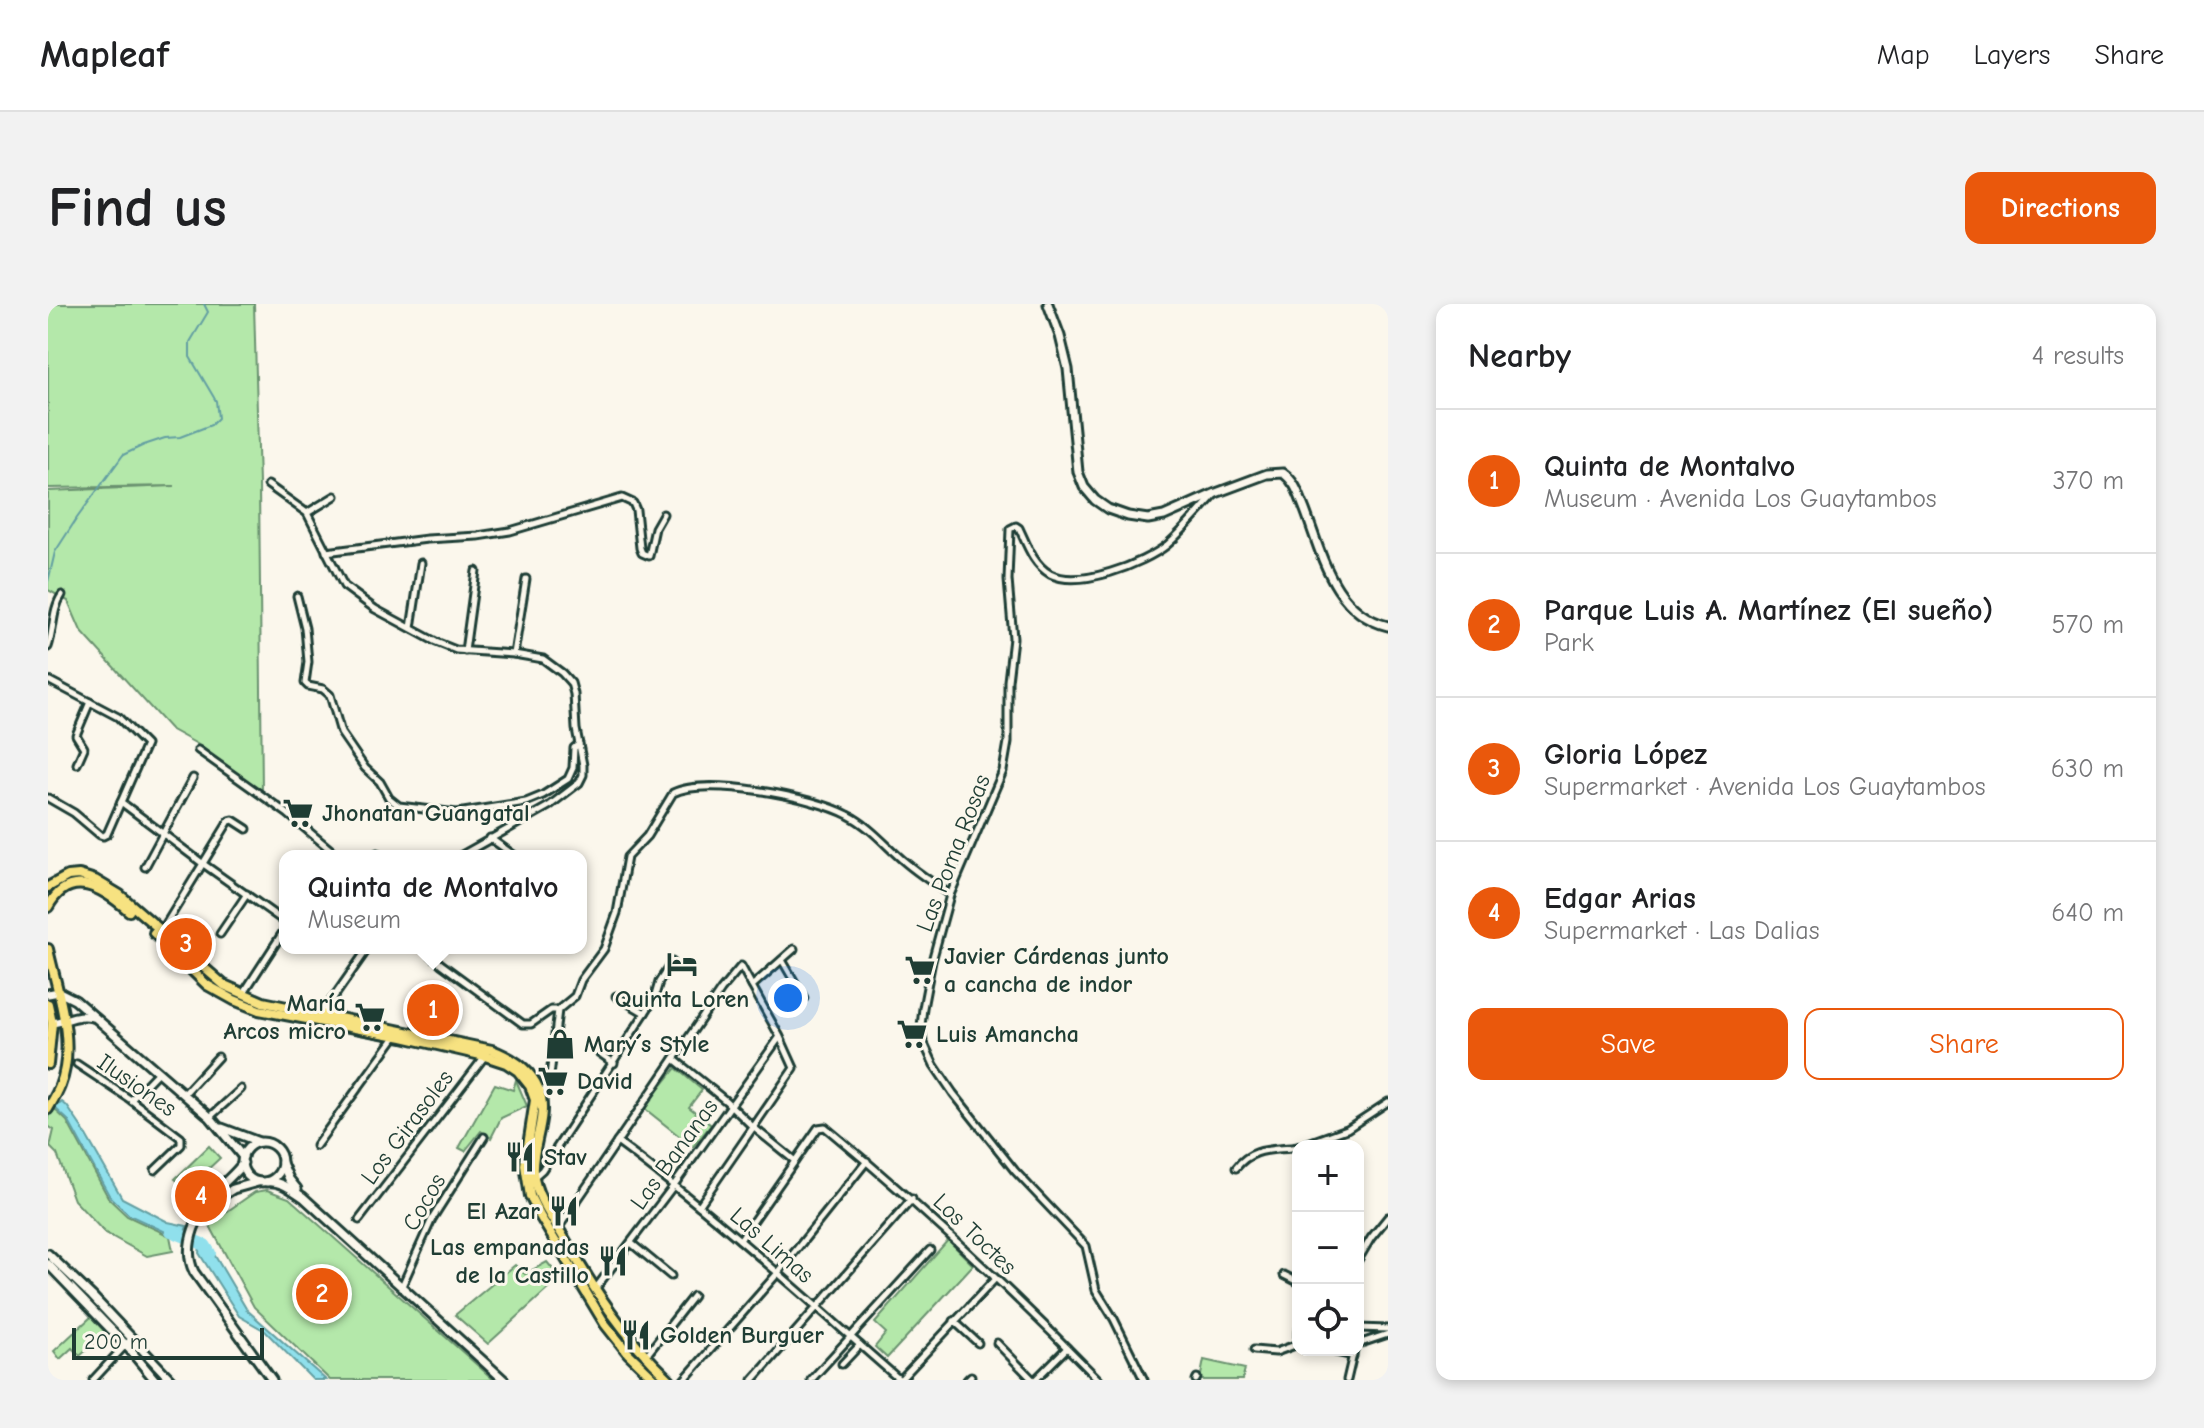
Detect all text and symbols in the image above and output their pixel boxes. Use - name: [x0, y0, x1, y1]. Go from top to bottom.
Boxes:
- text: Mapleaf: [40, 33, 169, 77]
- text: Map: [1877, 39, 1930, 71]
- text: Layers: [1974, 39, 2050, 71]
- text: Share: [2094, 39, 2164, 71]
- button: Directions: [1965, 172, 2156, 244]
- text: Find us: [48, 176, 227, 240]
- text: Nearby: [1468, 336, 1571, 376]
- text: 4 results: [2032, 341, 2124, 371]
- text: Quinta de Montalvo: [1544, 449, 1795, 484]
- text: 1: [1489, 466, 1499, 496]
- text: 370 m: [2053, 466, 2124, 496]
- text: Museum · Avenida Los Guaytambos: [1544, 484, 1937, 514]
- text: Parque Luis A. Martínez (El sueño): [1544, 593, 1993, 628]
- text: 2: [1488, 610, 1500, 640]
- text: 570 m: [2052, 610, 2124, 640]
- text: Park: [1544, 628, 1594, 658]
- text: Gloria López: [1544, 737, 1707, 772]
- text: 3: [1488, 754, 1500, 784]
- text: 630 m: [2051, 754, 2124, 784]
- street label: Las Poma Rosas: [910, 770, 996, 936]
- text: Supermarket · Avenida Los Guaytambos: [1544, 772, 1986, 802]
- supermarket icon: Jhonatan Guangatal: [281, 796, 315, 830]
- place label: Jhonatan Guangatal: [322, 799, 530, 827]
- popup: [279, 850, 587, 954]
- text: Quinta de Montalvo: [307, 870, 559, 905]
- text: Edgar Arias: [1544, 881, 1696, 916]
- text: 4: [1488, 898, 1500, 928]
- text: 640 m: [2051, 898, 2124, 928]
- text: Museum: [307, 905, 401, 935]
- pin: 3: [160, 914, 212, 974]
- text: Supermarket · Las Dalias: [1544, 916, 1820, 946]
- place label: Javier Cárdenas junto a cancha de indor: [944, 942, 1169, 998]
- hotel icon: Quinta Loren: [665, 947, 699, 981]
- supermarket icon: Javier Cárdenas junto a cancha de indor: [903, 953, 937, 987]
- your location: [768, 978, 808, 1018]
- pin: 1: [407, 980, 459, 1040]
- place label: Quinta Loren: [615, 985, 749, 1013]
- place label: María Arcos micro: [223, 989, 346, 1045]
- supermarket icon: María Arcos micro: [353, 1000, 387, 1034]
- button: Save: [1468, 1008, 1788, 1080]
- button: Share: [1804, 1008, 2124, 1080]
- supermarket icon: Luis Amancha: [895, 1017, 929, 1051]
- place label: Luis Amancha: [936, 1020, 1079, 1048]
- shop icon: Mary´s Style: [543, 1027, 577, 1061]
- place label: Mary´s Style: [584, 1030, 709, 1058]
- street label: Ilusiones: [92, 1048, 182, 1122]
- street label: Los Girasoles: [355, 1064, 459, 1190]
- supermarket icon: David: [536, 1064, 570, 1098]
- place label: David: [577, 1067, 633, 1095]
- street label: Las Bananas: [624, 1093, 724, 1215]
- restaurant icon: Stav: [503, 1140, 537, 1174]
- map controls: [1292, 1140, 1364, 1356]
- button: +: [1292, 1140, 1364, 1212]
- place label: Stav: [544, 1143, 588, 1171]
- pin: 4: [175, 1166, 227, 1226]
- street label: Cocos: [396, 1168, 452, 1236]
- street label: Los Toctes: [928, 1188, 1022, 1281]
- restaurant icon: El Azar: [547, 1194, 581, 1228]
- place label: El Azar: [467, 1197, 540, 1225]
- street label: Las Limas: [724, 1201, 820, 1289]
- button: −: [1292, 1212, 1364, 1284]
- place label: Las empanadas de la Castillo: [430, 1233, 589, 1289]
- restaurant icon: Las empanadas de la Castillo: [596, 1244, 630, 1278]
- pin: 2: [296, 1264, 348, 1324]
- button: locate: [1292, 1284, 1364, 1356]
- restaurant icon: Golden Burguer: [619, 1318, 653, 1352]
- place label: Golden Burguer: [660, 1321, 824, 1349]
- scale bar: [72, 1324, 264, 1360]
- text: 200 m: [84, 1329, 148, 1355]

